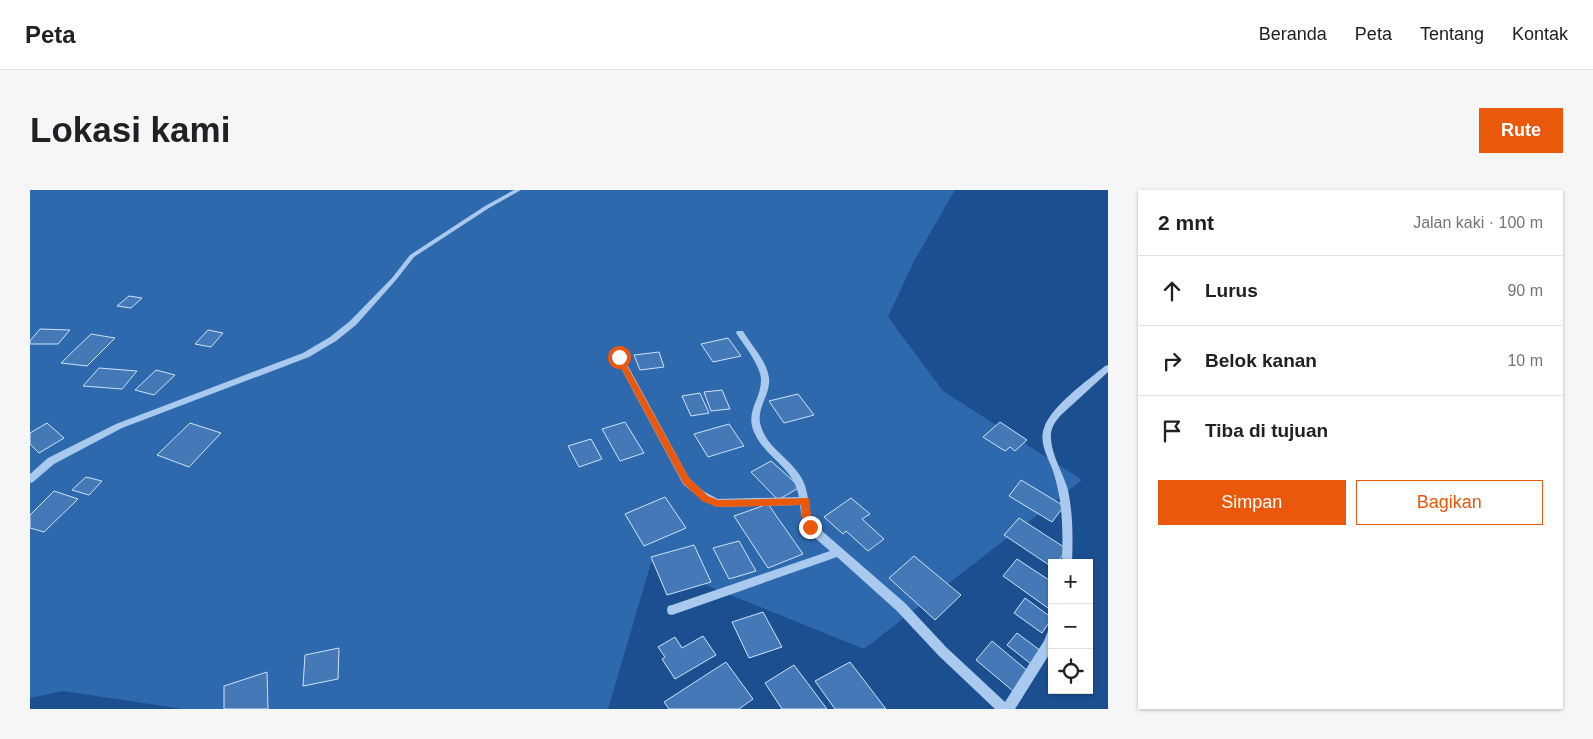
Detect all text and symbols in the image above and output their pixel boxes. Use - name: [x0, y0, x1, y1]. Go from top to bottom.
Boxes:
- text: Peta: [25, 21, 76, 48]
- text: Beranda: [1259, 24, 1327, 44]
- text: Peta: [1355, 24, 1392, 44]
- text: Tentang: [1420, 24, 1484, 44]
- text: Kontak: [1512, 24, 1568, 44]
- button: Rute: [1479, 108, 1563, 153]
- text: Lokasi kami: [30, 110, 230, 149]
- text: 2 mnt: [1158, 211, 1214, 234]
- text: Jalan kaki · 100 m: [1413, 214, 1543, 231]
- icon: ahead: [1158, 277, 1186, 305]
- text: Lurus: [1205, 280, 1258, 301]
- text: 90 m: [1507, 282, 1543, 299]
- route start: [608, 346, 631, 369]
- icon: right: [1158, 347, 1186, 375]
- text: Belok kanan: [1205, 350, 1317, 371]
- text: 10 m: [1507, 352, 1543, 369]
- icon: arrive: [1158, 417, 1186, 445]
- text: Tiba di tujuan: [1205, 420, 1328, 441]
- button: Simpan: [1158, 480, 1346, 525]
- button: Bagikan: [1356, 480, 1543, 525]
- route end: [799, 516, 822, 539]
- map controls: [1048, 559, 1093, 694]
- button: +: [1048, 559, 1093, 604]
- button: −: [1048, 604, 1093, 649]
- button: locate: [1048, 649, 1093, 694]

